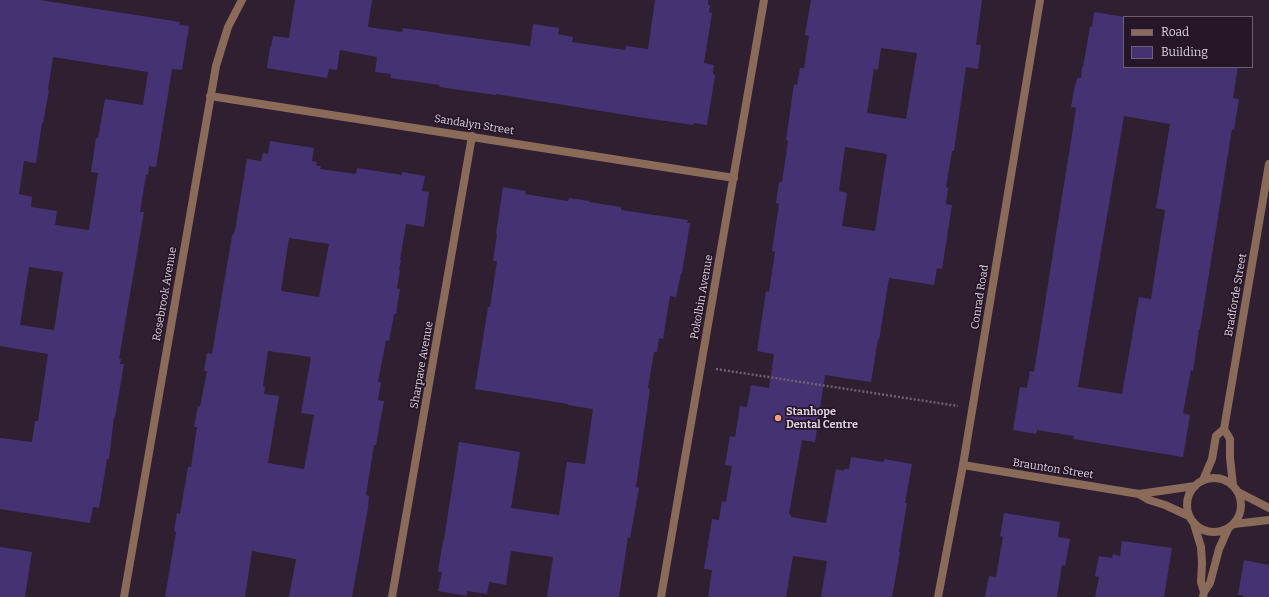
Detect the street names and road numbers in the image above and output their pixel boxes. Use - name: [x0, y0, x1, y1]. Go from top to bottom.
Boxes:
- street label: Sandalyn Street: [433, 112, 515, 138]
- street label: Rosebrook Avenue: [150, 246, 180, 342]
- street label: Bradforde Street: [1222, 252, 1250, 338]
- street label: Pokolbin Avenue: [688, 254, 716, 340]
- street label: Conrad Road: [968, 264, 992, 330]
- street label: Sharpave Avenue: [408, 320, 436, 410]
- street label: Braunton Street: [1012, 456, 1094, 482]

